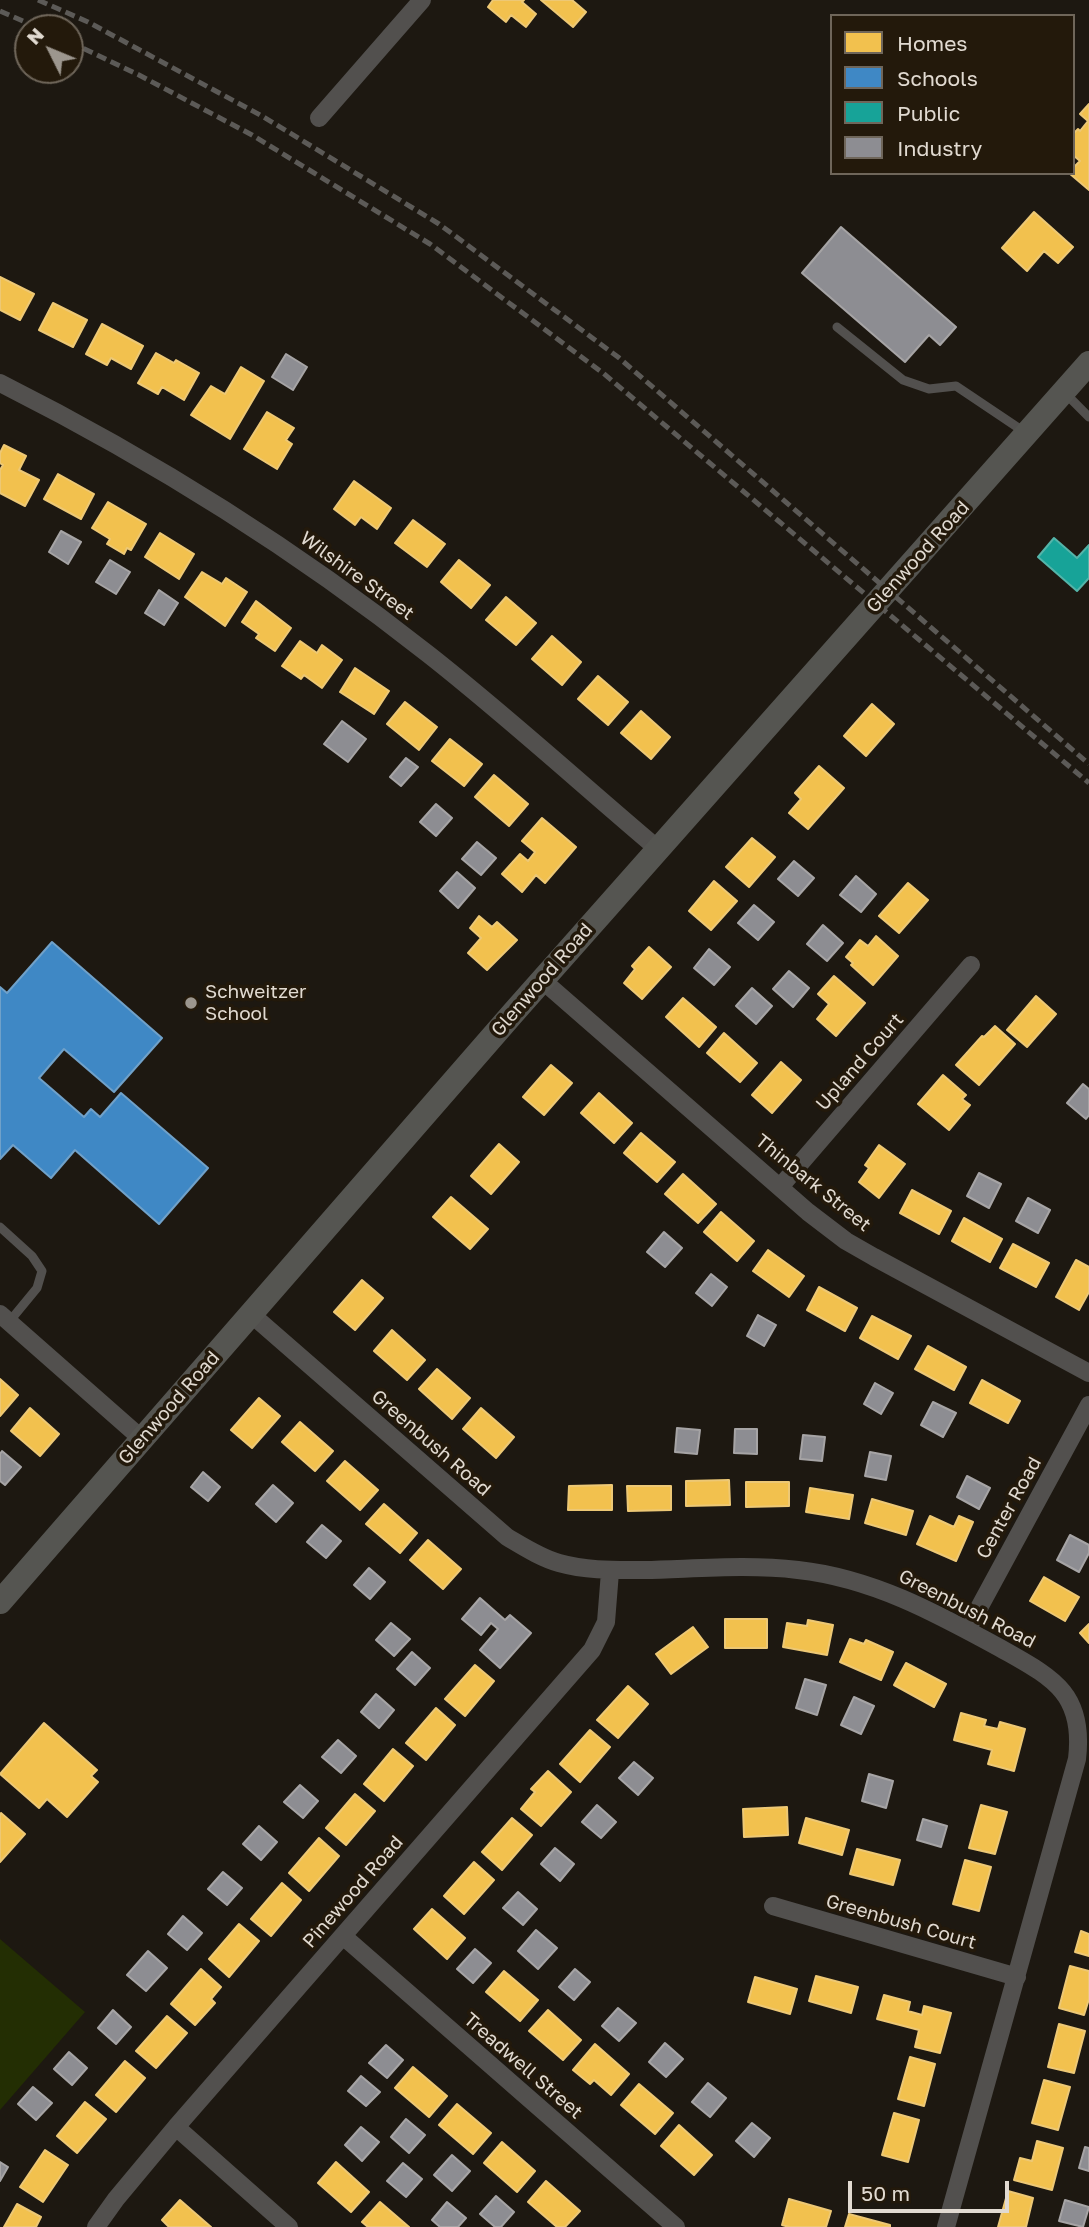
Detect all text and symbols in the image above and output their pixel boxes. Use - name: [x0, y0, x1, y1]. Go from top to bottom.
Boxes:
- north arrow: [14, 14, 84, 84]
- legend: [830, 14, 1075, 175]
- text: N: [21, 23, 48, 49]
- text: Homes: [897, 30, 967, 56]
- text: Schools: [897, 65, 978, 91]
- text: Public: [897, 100, 960, 126]
- text: Industry: [897, 135, 982, 161]
- street label: Glenwood Road: [862, 496, 974, 618]
- street label: Wilshire Street: [295, 527, 419, 625]
- street label: Glenwood Road: [487, 919, 597, 1041]
- place label: Schweitzer School: [205, 981, 306, 1025]
- marker: Schweitzer School: [183, 995, 199, 1011]
- street label: Upland Court: [811, 1009, 909, 1115]
- street label: Thinbark Street: [751, 1130, 875, 1236]
- street label: Glenwood Road: [114, 1347, 224, 1469]
- street label: Greenbush Road: [367, 1385, 495, 1501]
- street label: Center Road: [972, 1453, 1046, 1563]
- street label: Greenbush Road: [895, 1565, 1039, 1653]
- street label: Pinewood Road: [298, 1831, 408, 1953]
- street label: Greenbush Court: [823, 1890, 979, 1954]
- street label: Treadwell Street: [459, 2008, 587, 2124]
- scale bar: [851, 2168, 1012, 2212]
- text: 50 m: [861, 2180, 910, 2206]

